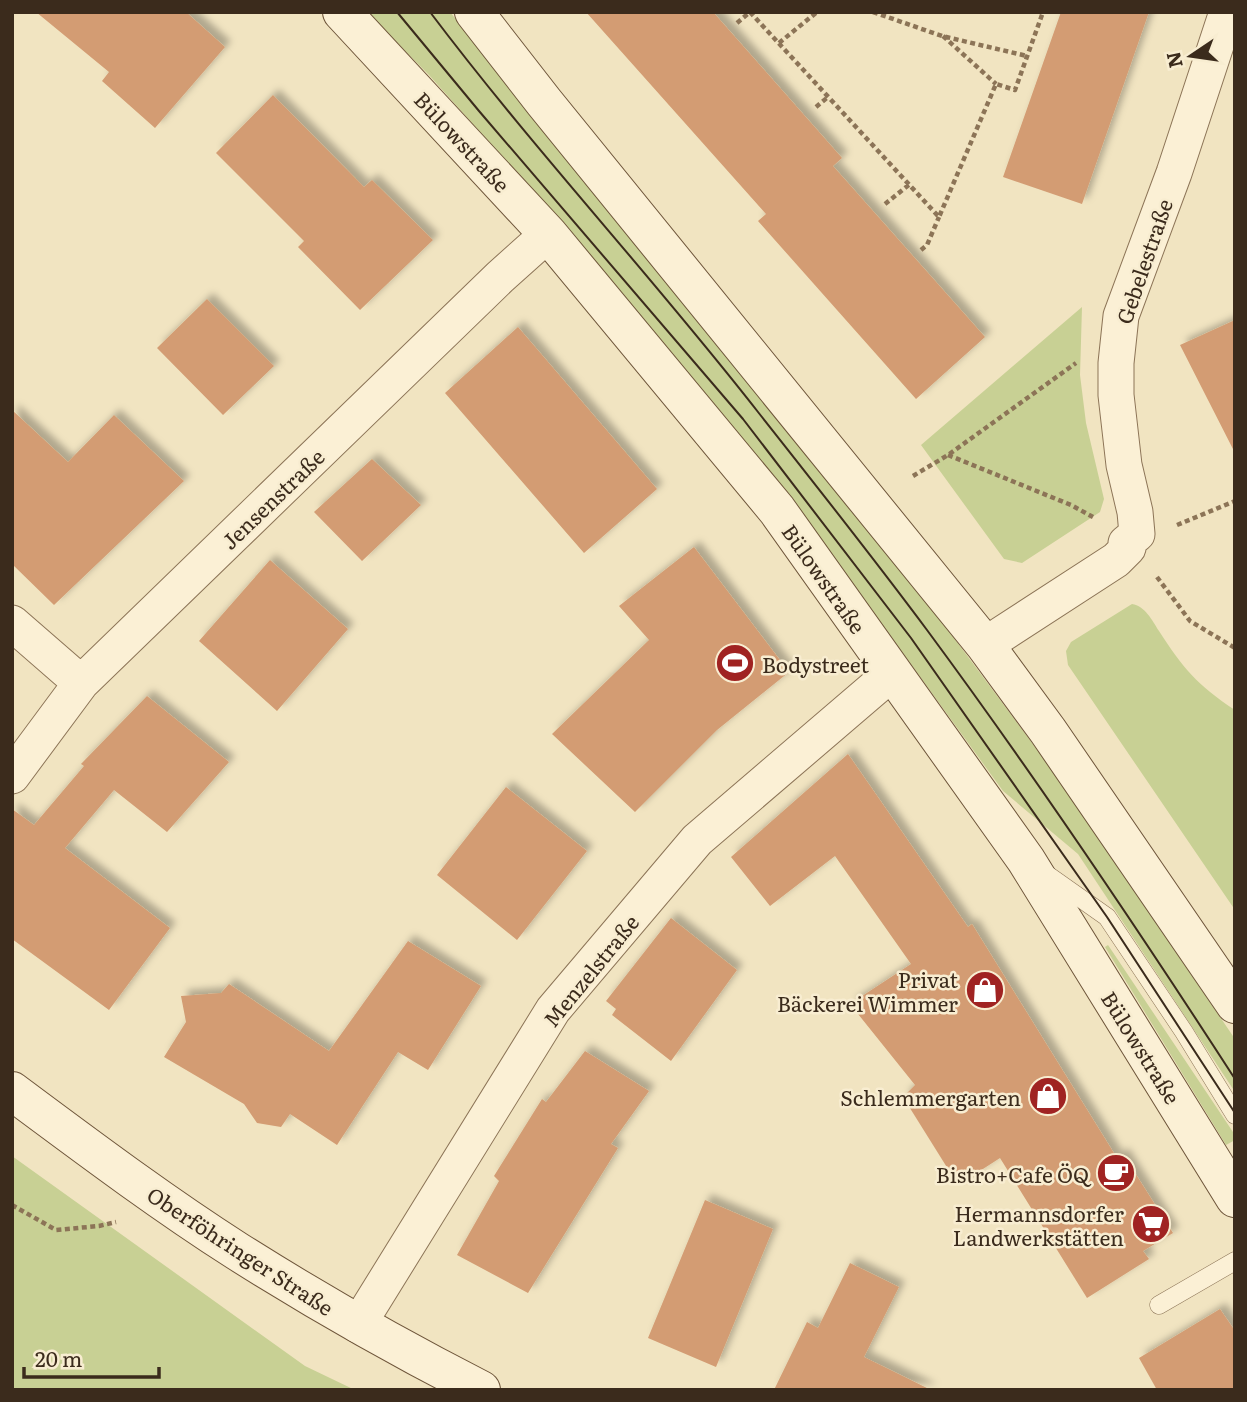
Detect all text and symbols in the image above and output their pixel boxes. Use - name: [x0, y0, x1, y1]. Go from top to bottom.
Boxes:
- north arrow: [1156, 21, 1226, 91]
- text: N: [1158, 49, 1189, 71]
- street label: Bülowstraße: [408, 84, 518, 198]
- street label: Gebelestraße: [1107, 194, 1179, 328]
- street label: Jensenstraße: [213, 441, 331, 555]
- street label: Bülowstraße: [776, 517, 874, 639]
- sports icon: Bodystreet: [714, 642, 756, 684]
- place label: Bodystreet: [762, 648, 869, 679]
- street label: Menzelstraße: [535, 907, 645, 1033]
- place label: Privat Bäckerei Wimmer: [777, 963, 959, 1018]
- shop icon: Privat Bäckerei Wimmer: [964, 969, 1006, 1011]
- street label: Bülowstraße: [1095, 985, 1189, 1109]
- shop icon: Schlemmergarten: [1027, 1075, 1069, 1117]
- place label: Schlemmergarten: [840, 1081, 1021, 1112]
- cafe icon: Bistro+Cafe ÖQ: [1095, 1152, 1137, 1194]
- place label: Bistro+Cafe ÖQ: [936, 1158, 1092, 1189]
- street label: Oberföhringer Straße: [142, 1178, 340, 1322]
- place label: Hermannsdorfer Landwerkstätten: [953, 1197, 1124, 1252]
- supermarket icon: Hermannsdorfer Landwerkstätten: [1130, 1203, 1172, 1245]
- scale bar: [24, 1336, 159, 1380]
- text: 20 m: [35, 1342, 82, 1373]

